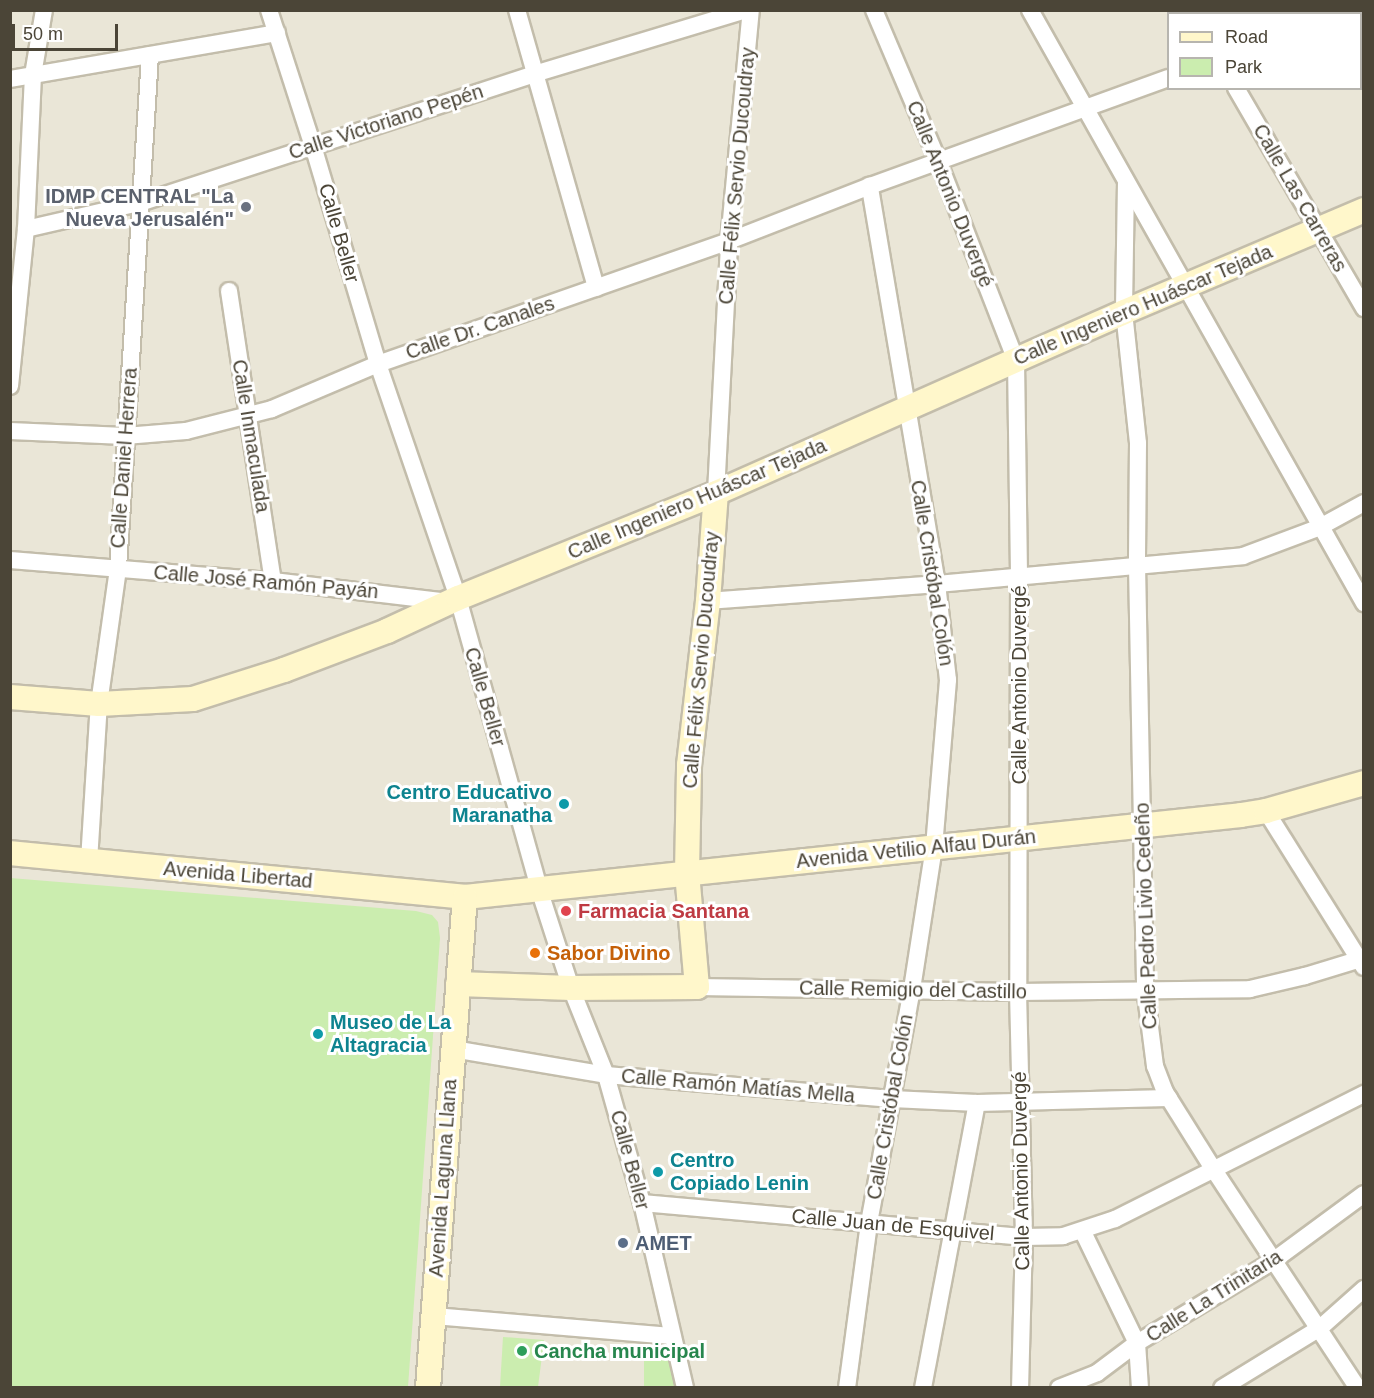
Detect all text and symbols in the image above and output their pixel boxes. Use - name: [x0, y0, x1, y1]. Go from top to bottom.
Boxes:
- scale bar: [15, 12, 122, 50]
- legend: [1167, 12, 1362, 90]
- text: 50 m: [23, 24, 63, 44]
- text: Road: [1225, 27, 1268, 47]
- street label: Calle Félix Servio Ducoudray: [714, 47, 760, 305]
- text: Park: [1225, 57, 1262, 77]
- street label: Calle Victoriano Pepén: [286, 79, 486, 165]
- street label: Calle Antonio Duvergé: [901, 97, 999, 291]
- street label: Calle Las Carreras: [1248, 120, 1352, 276]
- street label: Calle Beller: [313, 181, 365, 285]
- place label: IDMP CENTRAL "La Nueva Jerusalén": [45, 184, 234, 231]
- marker: IDMP CENTRAL "La Nueva Jerusalén": [239, 200, 253, 214]
- street label: Calle Ingeniero Huáscar Tejada: [1010, 239, 1276, 371]
- street label: Calle Dr. Canales: [403, 291, 557, 365]
- street label: Calle Inmaculada: [227, 358, 275, 514]
- street label: Calle Daniel Herrera: [106, 367, 142, 549]
- street label: Calle Ingeniero Huáscar Tejada: [564, 433, 830, 565]
- street label: Calle Cristóbal Colón: [905, 478, 959, 668]
- street label: Calle Félix Servio Ducoudray: [678, 531, 724, 789]
- street label: Calle José Ramón Payán: [153, 560, 379, 604]
- street label: Calle Antonio Duvergé: [1007, 585, 1031, 785]
- street label: Calle Beller: [459, 645, 511, 749]
- place label: Centro Educativo Maranatha: [386, 780, 552, 827]
- marker: Centro Educativo Maranatha: [557, 797, 571, 811]
- street label: Calle Pedro Livio Cedeño: [1130, 802, 1162, 1030]
- street label: Avenida Vetilio Alfau Durán: [794, 824, 1038, 874]
- street label: Avenida Libertad: [162, 857, 314, 893]
- place label: Farmacia Santana: [578, 899, 749, 923]
- marker: Farmacia Santana: [559, 904, 573, 918]
- place label: Sabor Divino: [547, 941, 670, 965]
- marker: Sabor Divino: [528, 946, 542, 960]
- street label: Calle Remigio del Castillo: [799, 976, 1027, 1004]
- place label: Museo de La Altagracia: [330, 1011, 451, 1058]
- street label: Calle Cristóbal Colón: [862, 1012, 918, 1202]
- marker: Museo de La Altagracia: [311, 1027, 325, 1041]
- street label: Calle Ramón Matías Mella: [620, 1064, 856, 1108]
- street label: Calle Antonio Duvergé: [1007, 1071, 1035, 1271]
- street label: Avenida Laguna Llana: [424, 1078, 462, 1278]
- street label: Calle Beller: [605, 1108, 655, 1212]
- place label: Centro Copiado Lenin: [670, 1148, 809, 1195]
- marker: Centro Copiado Lenin: [651, 1165, 665, 1179]
- street label: Calle Juan de Esquivel: [791, 1204, 995, 1246]
- place label: AMET: [635, 1231, 692, 1255]
- marker: AMET: [616, 1236, 630, 1250]
- street label: Calle La Trinitaria: [1141, 1244, 1287, 1348]
- place label: Cancha municipal: [534, 1339, 705, 1363]
- marker: Cancha municipal: [515, 1344, 529, 1358]

